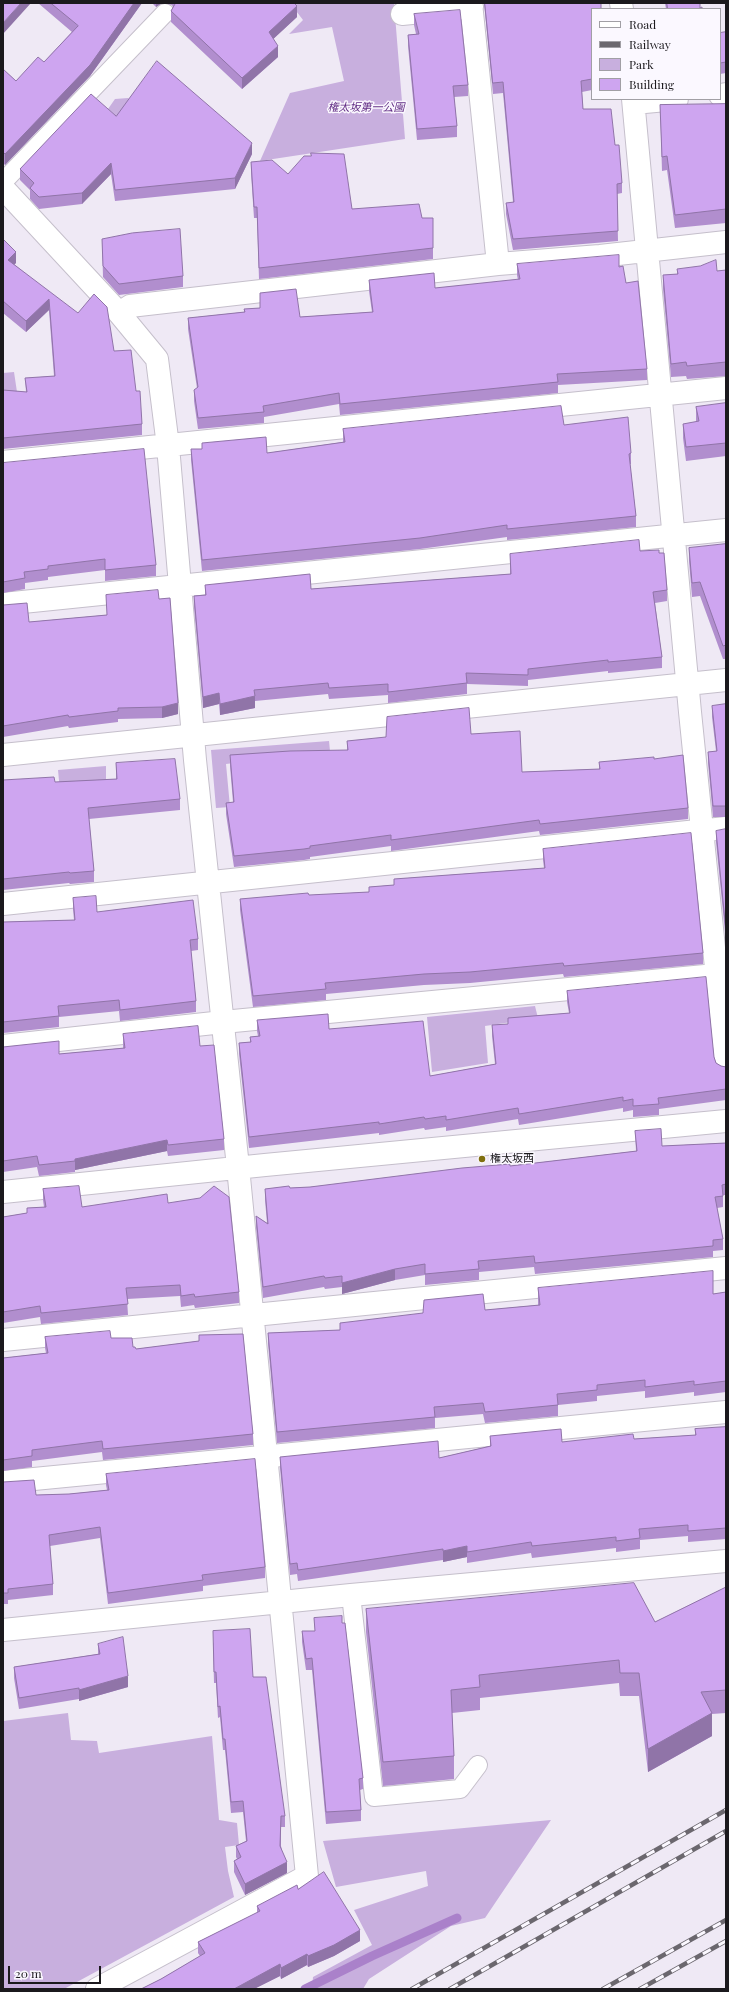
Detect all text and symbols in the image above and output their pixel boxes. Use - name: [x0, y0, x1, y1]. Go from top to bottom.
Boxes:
- legend: [591, 8, 721, 100]
- text: Road: [629, 16, 656, 32]
- text: Railway: [629, 36, 671, 52]
- text: Park: [629, 56, 654, 72]
- text: Building: [629, 76, 674, 92]
- park label: 権太坂第一公園: [328, 101, 404, 115]
- place label: 権太坂西: [490, 1152, 534, 1166]
- marker: 権太坂西: [477, 1154, 487, 1164]
- scale bar: [10, 1958, 103, 1984]
- text: 20 m: [15, 1965, 42, 1981]

